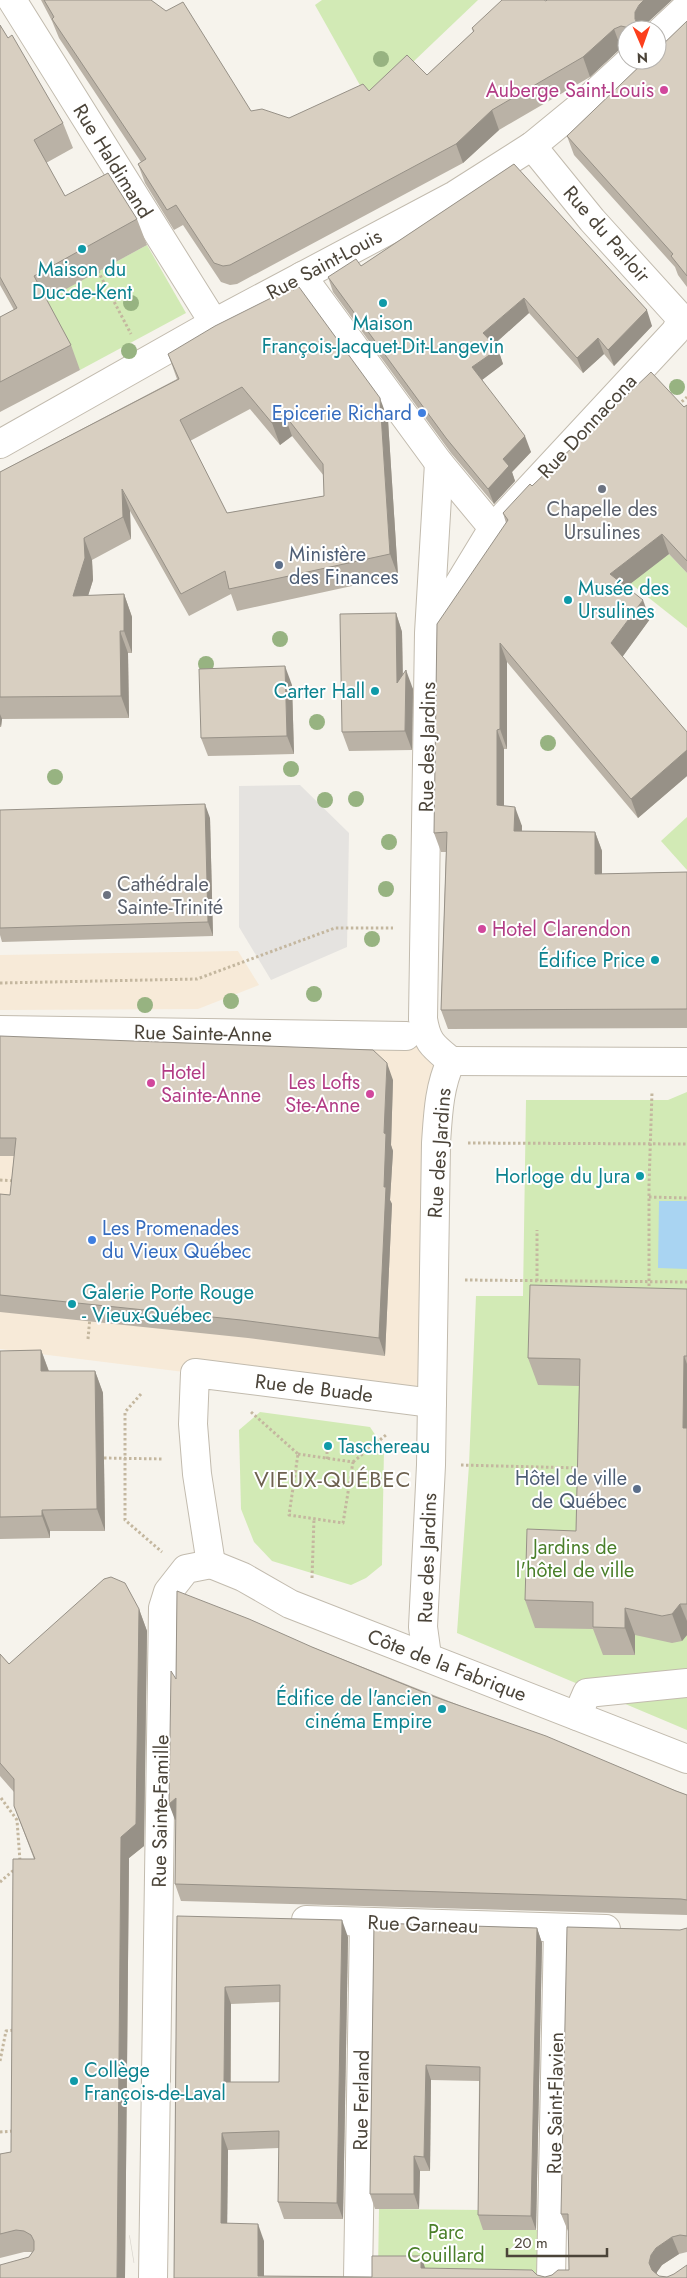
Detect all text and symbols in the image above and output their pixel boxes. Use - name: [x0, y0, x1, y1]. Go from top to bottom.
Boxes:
- north arrow: [617, 20, 667, 70]
- text: N: [637, 48, 648, 68]
- place label: Auberge Saint-Louis: [486, 76, 654, 105]
- marker: Auberge Saint-Louis: [658, 84, 670, 96]
- street label: Rue Haldimand: [66, 98, 159, 224]
- street label: Rue du Parloir: [556, 179, 657, 289]
- street label: Rue Saint-Louis: [261, 222, 387, 307]
- marker: Maison du Duc-de-Kent: [76, 243, 88, 255]
- place label: Maison du Duc-de-Kent: [32, 255, 132, 307]
- marker: Maison François-Jacquet-Dit-Langevin: [377, 297, 389, 309]
- place label: Maison François-Jacquet-Dit-Langevin: [262, 309, 504, 361]
- street label: Rue Donnacona: [531, 368, 644, 485]
- place label: Epicerie Richard: [272, 399, 412, 428]
- marker: Epicerie Richard: [416, 407, 428, 419]
- marker: Chapelle des Ursulines: [596, 483, 608, 495]
- place label: Chapelle des Ursulines: [547, 495, 657, 547]
- place label: Ministère des Finances: [289, 540, 399, 592]
- marker: Ministère des Finances: [273, 559, 285, 571]
- place label: Musée des Ursulines: [578, 574, 669, 626]
- marker: Musée des Ursulines: [562, 594, 574, 606]
- place label: Carter Hall: [274, 677, 365, 706]
- street label: Rue des Jardins: [412, 682, 443, 812]
- marker: Carter Hall: [369, 685, 381, 697]
- place label: Cathédrale Sainte-Trinité: [117, 870, 223, 922]
- marker: Cathédrale Sainte-Trinité: [101, 889, 113, 901]
- place label: Hotel Clarendon: [492, 915, 631, 944]
- marker: Hotel Clarendon: [476, 923, 488, 935]
- place label: Édifice Price: [538, 946, 645, 975]
- marker: Édifice Price: [649, 954, 661, 966]
- street label: Rue Sainte-Anne: [134, 1018, 272, 1049]
- place label: Hotel Sainte-Anne: [161, 1058, 261, 1110]
- place label: Les Lofts Ste-Anne: [285, 1068, 360, 1120]
- marker: Hotel Sainte-Anne: [145, 1077, 157, 1089]
- street label: Rue des Jardins: [420, 1087, 459, 1219]
- marker: Les Lofts Ste-Anne: [364, 1088, 376, 1100]
- place label: Horloge du Jura: [495, 1162, 630, 1191]
- marker: Horloge du Jura: [634, 1170, 646, 1182]
- place label: Les Promenades du Vieux Québec: [102, 1214, 251, 1266]
- marker: Les Promenades du Vieux Québec: [86, 1234, 98, 1246]
- place label: Galerie Porte Rouge - Vieux-Québec: [82, 1278, 254, 1330]
- marker: Galerie Porte Rouge - Vieux-Québec: [66, 1298, 78, 1310]
- street label: Rue de Buade: [253, 1367, 375, 1410]
- place label: Taschereau: [338, 1432, 430, 1461]
- marker: Taschereau: [322, 1440, 334, 1452]
- district label: VIEUX-QUÉBEC: [254, 1463, 412, 1495]
- place label: Hôtel de ville de Québec: [515, 1464, 627, 1516]
- marker: Hôtel de ville de Québec: [631, 1483, 643, 1495]
- street label: Rue des Jardins: [411, 1492, 444, 1624]
- park label: Jardins de l'hôtel de ville: [516, 1533, 634, 1585]
- street label: Côte de la Fabrique: [363, 1622, 531, 1709]
- place label: Édifice de l'ancien cinéma Empire: [276, 1684, 432, 1736]
- marker: Édifice de l'ancien cinéma Empire: [436, 1703, 448, 1715]
- street label: Rue Sainte-Famille: [145, 1734, 176, 1888]
- street label: Rue Garneau: [367, 1908, 479, 1941]
- street label: Rue Saint-Flavien: [540, 2032, 571, 2174]
- street label: Rue Ferland: [346, 2049, 377, 2151]
- place label: Collège François-de-Laval: [84, 2056, 226, 2108]
- marker: Collège François-de-Laval: [68, 2075, 80, 2087]
- park label: Parc Couillard: [407, 2218, 485, 2270]
- scale bar: [507, 2226, 607, 2258]
- text: 20 m: [514, 2232, 548, 2254]

